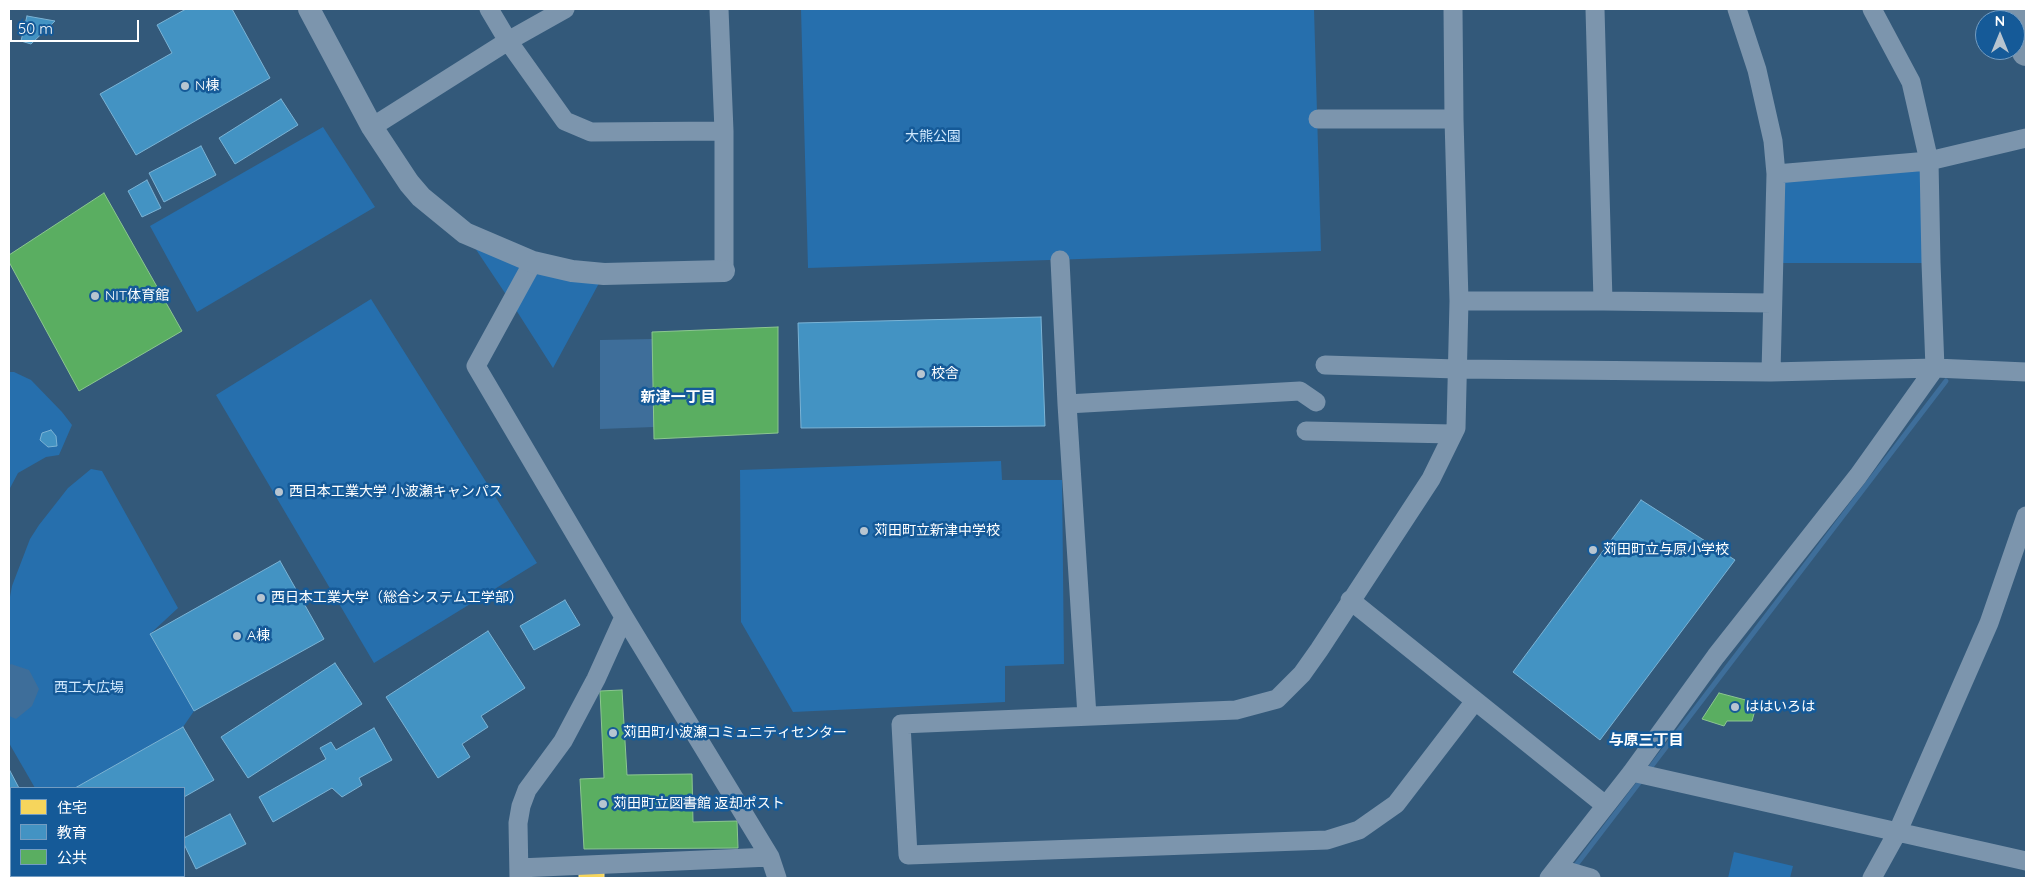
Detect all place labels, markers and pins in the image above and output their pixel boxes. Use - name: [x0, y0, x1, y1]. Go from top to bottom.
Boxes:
- place label: N棟: [195, 78, 219, 94]
- marker: N棟: [179, 80, 191, 92]
- place label: NIT体育館: [105, 288, 169, 304]
- marker: NIT体育館: [89, 290, 101, 302]
- place label: 校舎: [931, 366, 959, 382]
- marker: 校舎: [915, 368, 927, 380]
- place label: 西日本工業大学 小波瀬キャンパス: [289, 484, 503, 500]
- marker: 西日本工業大学 小波瀬キャンパス: [273, 486, 285, 498]
- place label: 苅田町立新津中学校: [874, 523, 1000, 539]
- marker: 苅田町立新津中学校: [858, 525, 870, 537]
- place label: 苅田町立与原小学校: [1603, 542, 1729, 558]
- marker: 苅田町立与原小学校: [1587, 544, 1599, 556]
- place label: 西日本工業大学（総合システム工学部）: [271, 590, 523, 606]
- marker: 西日本工業大学（総合システム工学部）: [255, 592, 267, 604]
- place label: A棟: [247, 628, 270, 644]
- marker: A棟: [231, 630, 243, 642]
- place label: ははいろは: [1745, 699, 1815, 715]
- marker: ははいろは: [1729, 701, 1741, 713]
- place label: 苅田町小波瀬コミュニティセンター: [623, 725, 847, 741]
- marker: 苅田町小波瀬コミュニティセンター: [607, 727, 619, 739]
- place label: 苅田町立図書館 返却ポスト: [613, 796, 785, 812]
- marker: 苅田町立図書館 返却ポスト: [597, 798, 609, 810]

